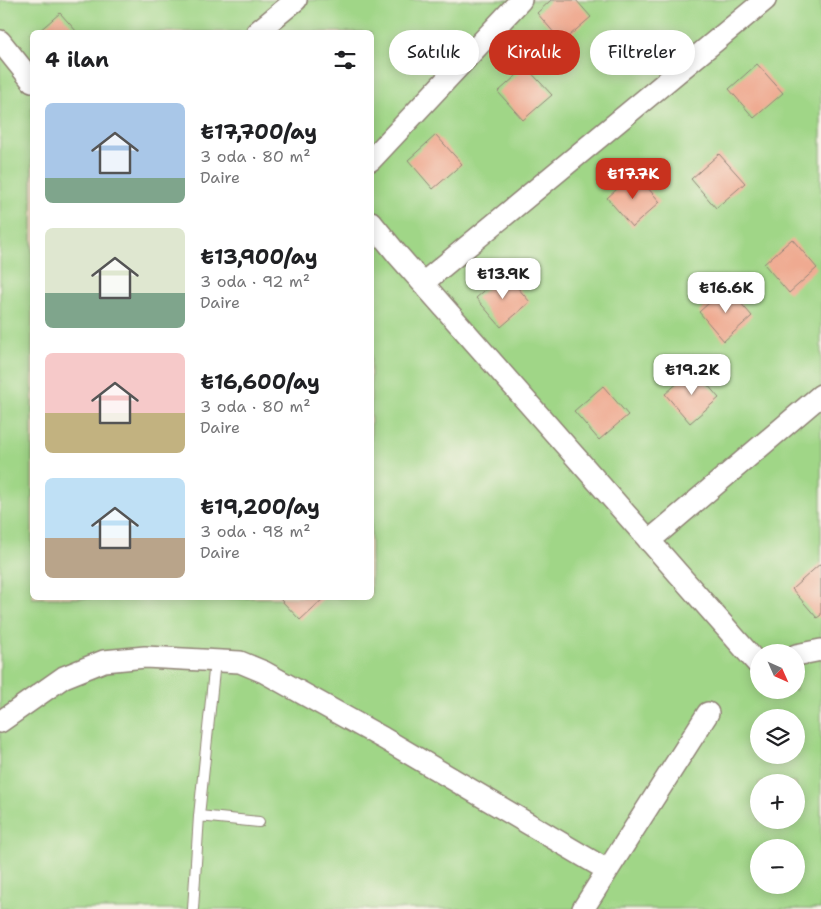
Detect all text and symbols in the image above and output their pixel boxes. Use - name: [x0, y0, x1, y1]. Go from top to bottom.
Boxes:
- chip: Satılık: [389, 30, 479, 75]
- chip: Kiralık: [489, 30, 580, 75]
- chip: Filtreler: [590, 30, 695, 75]
- text: 4 ilan: [45, 46, 109, 74]
- icon: filters: [331, 46, 359, 74]
- text: ₺17,700/ay: [200, 118, 317, 146]
- icon: home: [85, 123, 145, 183]
- text: 3 oda · 80 m²: [200, 146, 311, 167]
- pin: ₺17.7K: [592, 158, 674, 200]
- text: ₺17.7K: [607, 163, 659, 184]
- text: Daire: [200, 167, 240, 188]
- text: ₺13,900/ay: [200, 243, 318, 271]
- icon: home: [85, 248, 145, 308]
- pin: ₺13.9K: [462, 258, 544, 300]
- text: ₺13.9K: [477, 263, 529, 284]
- text: 3 oda · 92 m²: [200, 271, 310, 292]
- pin: ₺16.6K: [685, 272, 767, 314]
- text: ₺16.6K: [699, 277, 753, 298]
- text: Daire: [200, 292, 240, 313]
- pin: ₺19.2K: [651, 354, 733, 396]
- text: ₺19.2K: [664, 359, 720, 380]
- text: ₺16,600/ay: [200, 368, 320, 396]
- icon: home: [85, 373, 145, 433]
- text: 3 oda · 80 m²: [200, 396, 311, 417]
- text: Daire: [200, 417, 240, 438]
- text: ₺19,200/ay: [200, 493, 320, 521]
- icon: home: [85, 498, 145, 558]
- text: 3 oda · 98 m²: [200, 521, 311, 542]
- text: Daire: [200, 542, 240, 563]
- north arrow: [750, 644, 805, 699]
- map controls: [750, 644, 805, 894]
- button: layers: [750, 709, 805, 764]
- button: +: [750, 774, 805, 829]
- button: −: [750, 839, 805, 894]

